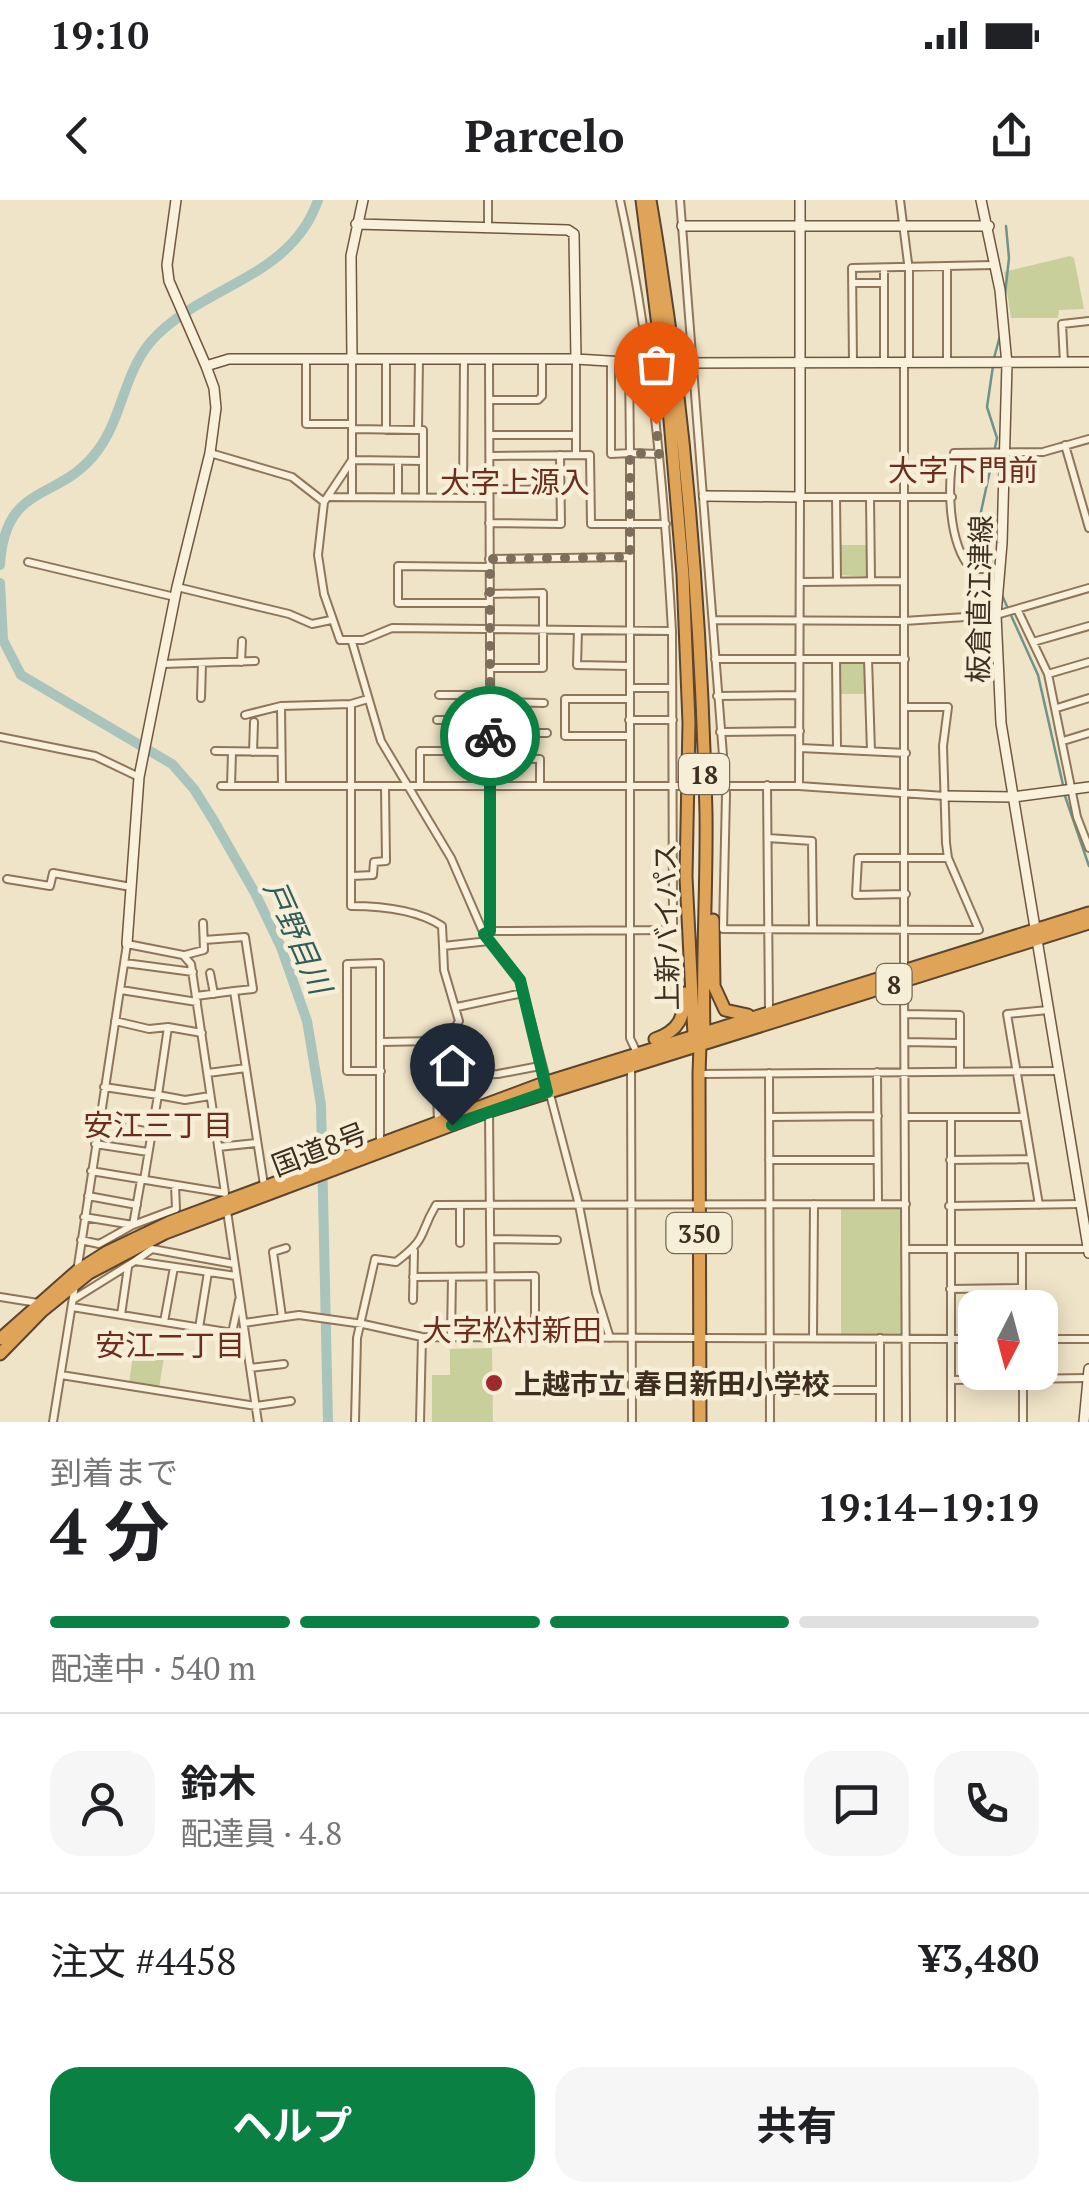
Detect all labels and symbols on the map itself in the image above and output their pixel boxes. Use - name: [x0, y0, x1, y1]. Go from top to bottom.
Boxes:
- pin: [614, 322, 699, 425]
- district label: 大字下門前: [888, 450, 1038, 490]
- district label: 大字上源入: [440, 462, 590, 502]
- street label: 板倉直江津線: [959, 515, 999, 683]
- courier: [440, 686, 540, 786]
- road number: 18: [679, 754, 729, 794]
- street label: 上新バイパス: [646, 843, 686, 1011]
- water label: 戸野目川: [255, 874, 342, 1003]
- road number: 8: [876, 964, 912, 1004]
- pin: [410, 1023, 495, 1126]
- district label: 安江三丁目: [83, 1105, 233, 1145]
- street label: 国道8号: [266, 1114, 372, 1184]
- road number: 350: [666, 1213, 732, 1253]
- north arrow: [958, 1290, 1058, 1390]
- district label: 大字松村新田: [422, 1310, 602, 1350]
- district label: 安江二丁目: [95, 1325, 245, 1365]
- place label: 上越市立 春日新田小学校: [514, 1365, 830, 1402]
- marker: 上越市立 春日新田小学校: [483, 1372, 505, 1394]

